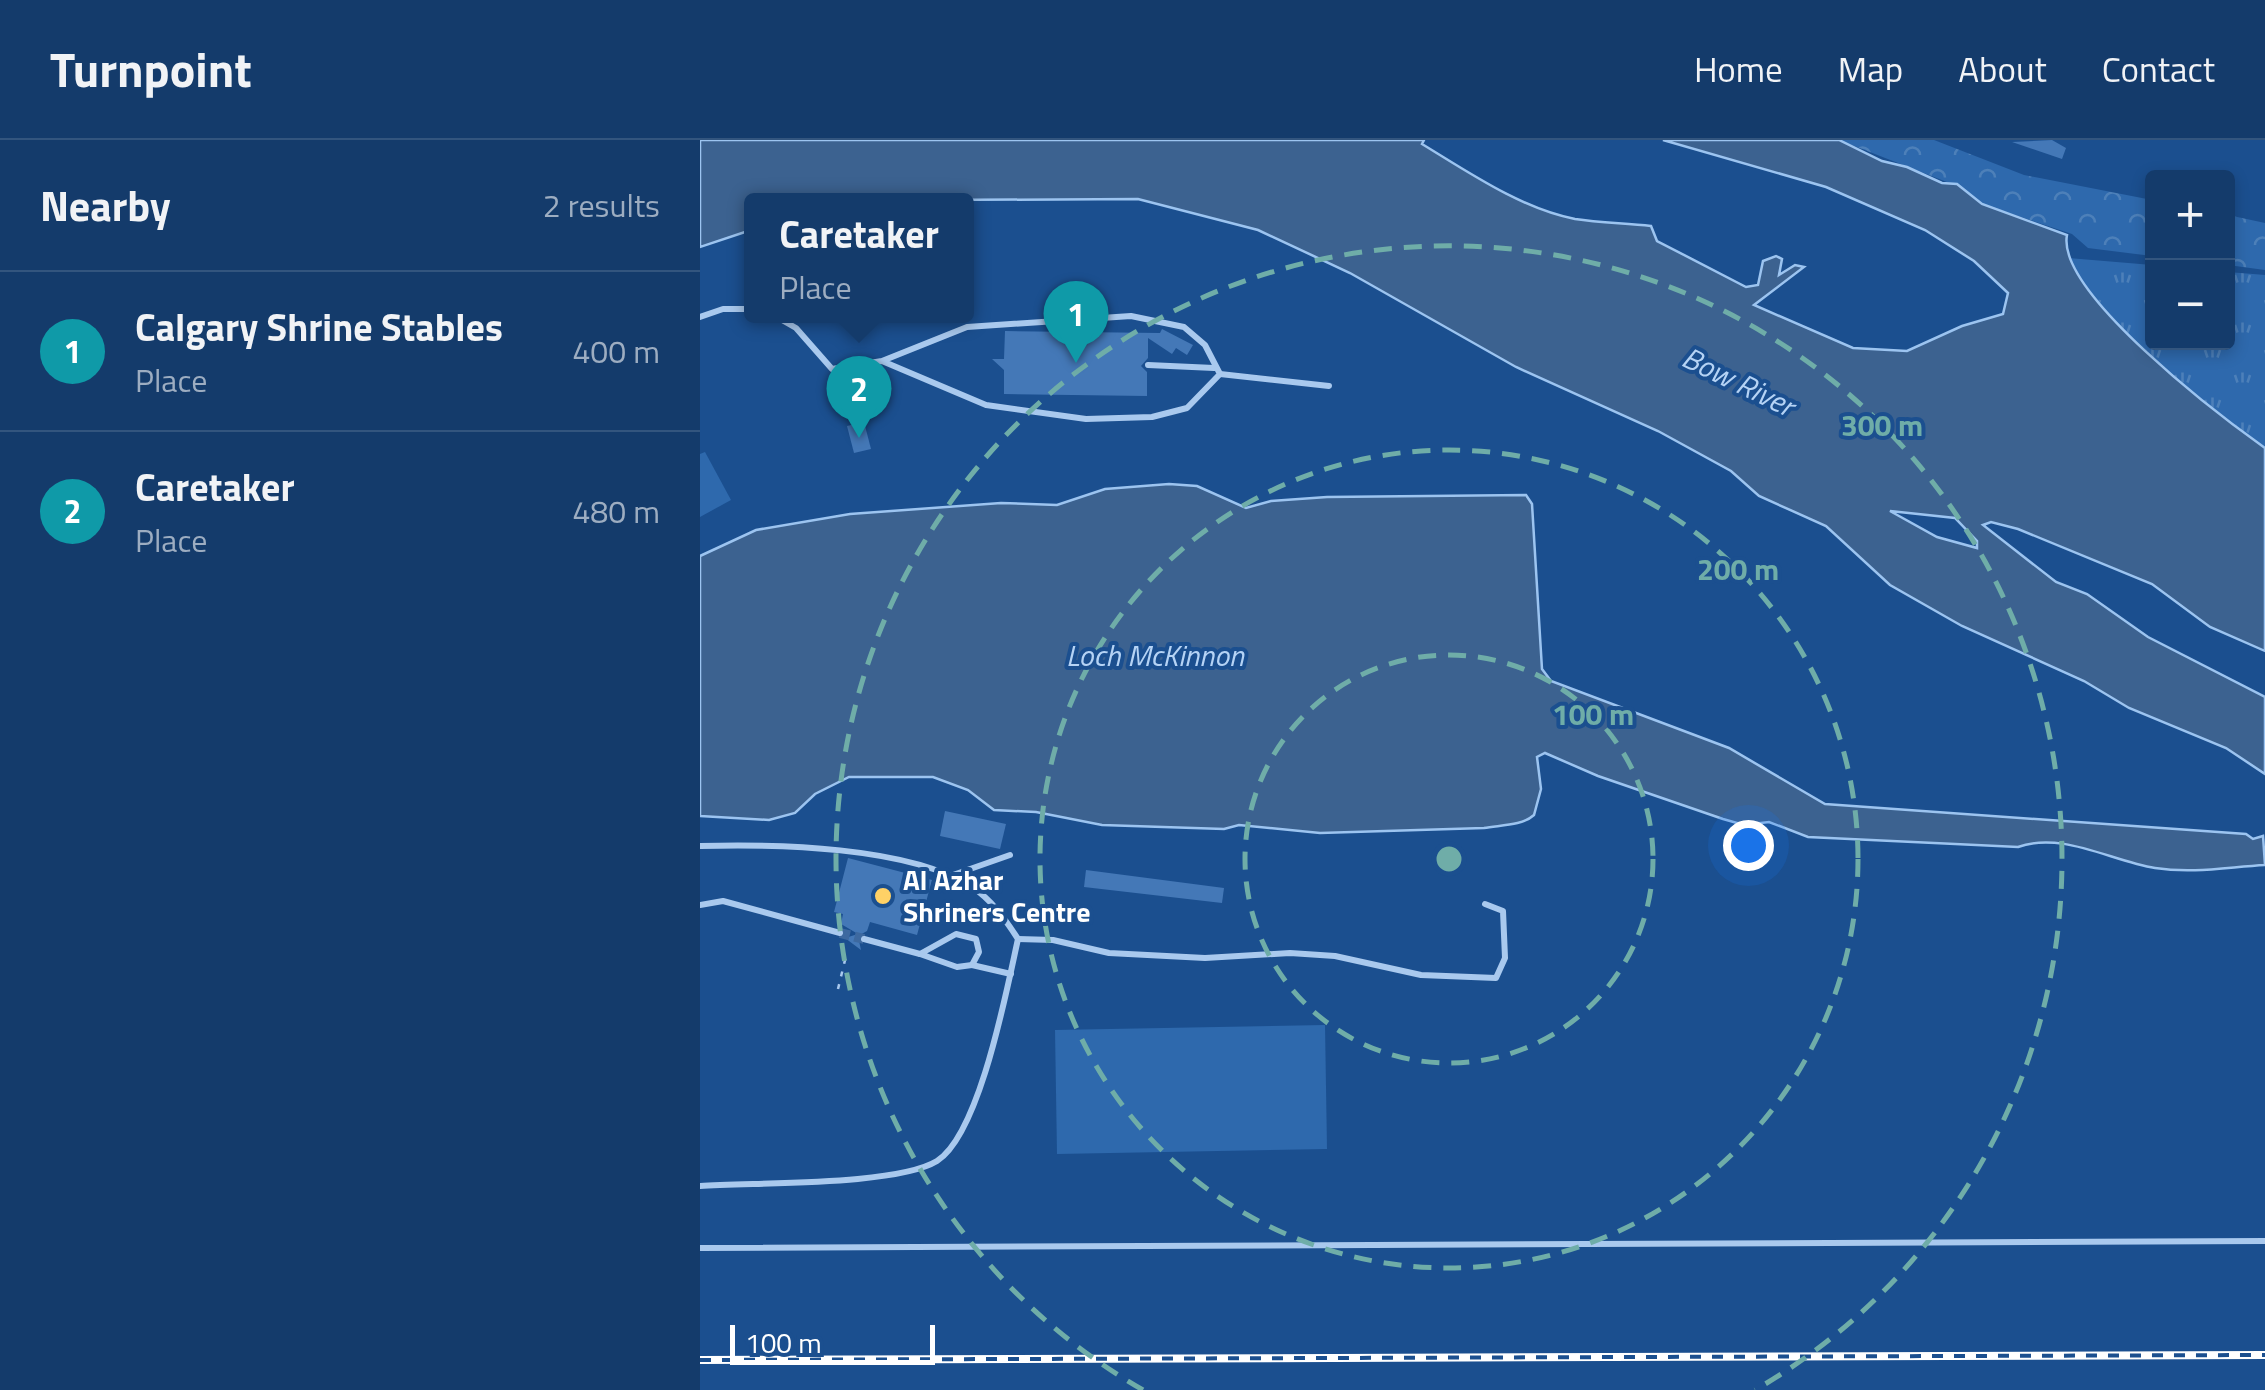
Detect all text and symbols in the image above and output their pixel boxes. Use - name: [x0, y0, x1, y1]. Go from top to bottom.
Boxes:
- text: Turnpoint: [50, 33, 252, 106]
- text: Home: [1694, 42, 1783, 96]
- text: Map: [1838, 42, 1903, 96]
- text: About: [1958, 42, 2047, 96]
- text: Contact: [2102, 42, 2215, 96]
- map controls: [2145, 170, 2235, 350]
- button: +: [2145, 170, 2235, 260]
- text: Nearby: [40, 173, 171, 237]
- text: 2 results: [543, 181, 660, 229]
- popup: [744, 193, 974, 323]
- text: Caretaker: [779, 205, 939, 263]
- button: −: [2145, 260, 2235, 350]
- text: Place: [779, 263, 852, 311]
- pin: 1: [1044, 280, 1108, 363]
- text: Calgary Shrine Stables: [135, 298, 503, 356]
- text: 1: [64, 327, 81, 375]
- text: 400 m: [572, 327, 660, 375]
- water label: Bow River: [1674, 334, 1806, 430]
- text: Place: [135, 356, 207, 404]
- pin: 2: [826, 356, 892, 438]
- text: 300 m: [1841, 402, 1923, 448]
- text: Caretaker: [135, 458, 295, 516]
- text: 2: [64, 487, 81, 535]
- text: 480 m: [572, 487, 660, 535]
- text: Place: [135, 516, 207, 564]
- text: 200 m: [1697, 546, 1779, 592]
- water label: Loch McKinnon: [1066, 632, 1245, 678]
- text: 100 m: [1552, 691, 1634, 737]
- your location: [1723, 820, 1774, 871]
- centre of rings: [1431, 841, 1467, 877]
- place label: Al Azhar Shriners Centre: [903, 858, 1091, 933]
- marker: Al Azhar Shriners Centre: [872, 885, 894, 907]
- scale bar: [730, 1320, 935, 1364]
- text: 100 m: [745, 1321, 822, 1364]

